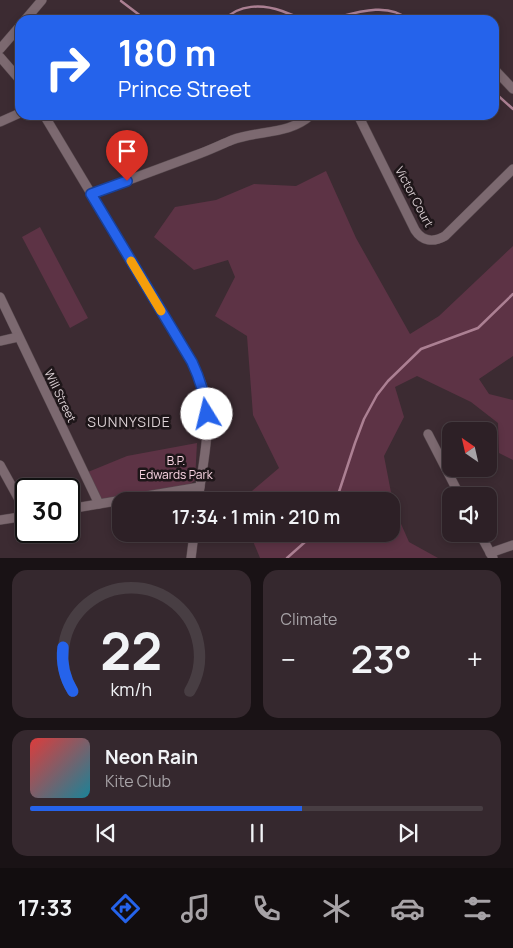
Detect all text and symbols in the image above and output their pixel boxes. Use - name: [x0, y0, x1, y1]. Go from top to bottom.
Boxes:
- text: 180 m: [118, 29, 216, 77]
- icon: right: [35, 35, 100, 100]
- text: Prince Street: [118, 74, 251, 104]
- pin: [106, 130, 148, 181]
- icon: arrive: [113, 137, 141, 165]
- street label: Victor Court: [391, 163, 438, 230]
- street label: Will Street: [40, 366, 81, 425]
- position arrow: [180, 387, 232, 439]
- district label: SUNNYSIDE: [87, 412, 171, 431]
- north arrow: [442, 422, 498, 478]
- map controls: [442, 422, 497, 542]
- park label: B.P. Edwards Park: [139, 452, 214, 483]
- speed limit sign: 30: [15, 478, 80, 543]
- button: sound: [442, 487, 497, 542]
- text: 17:34 · 1 min · 210 m: [172, 504, 340, 530]
- text: Climate: [281, 608, 337, 630]
- text: 22: [100, 615, 162, 686]
- text: 23°: [351, 632, 412, 684]
- text: −: [281, 640, 296, 678]
- text: +: [467, 640, 483, 678]
- text: km/h: [110, 677, 152, 701]
- text: Neon Rain: [105, 744, 198, 770]
- text: Kite Club: [105, 770, 171, 792]
- icon: previous: [92, 819, 120, 847]
- icon: pause: [243, 819, 271, 847]
- icon: next: [394, 819, 422, 847]
- icon: directions: [108, 891, 143, 926]
- icon: music: [178, 891, 213, 926]
- icon: phone: [249, 891, 284, 926]
- icon: climate: [319, 891, 354, 926]
- icon: car: [390, 891, 425, 926]
- icon: filters: [460, 891, 495, 926]
- text: 17:33: [18, 893, 72, 923]

